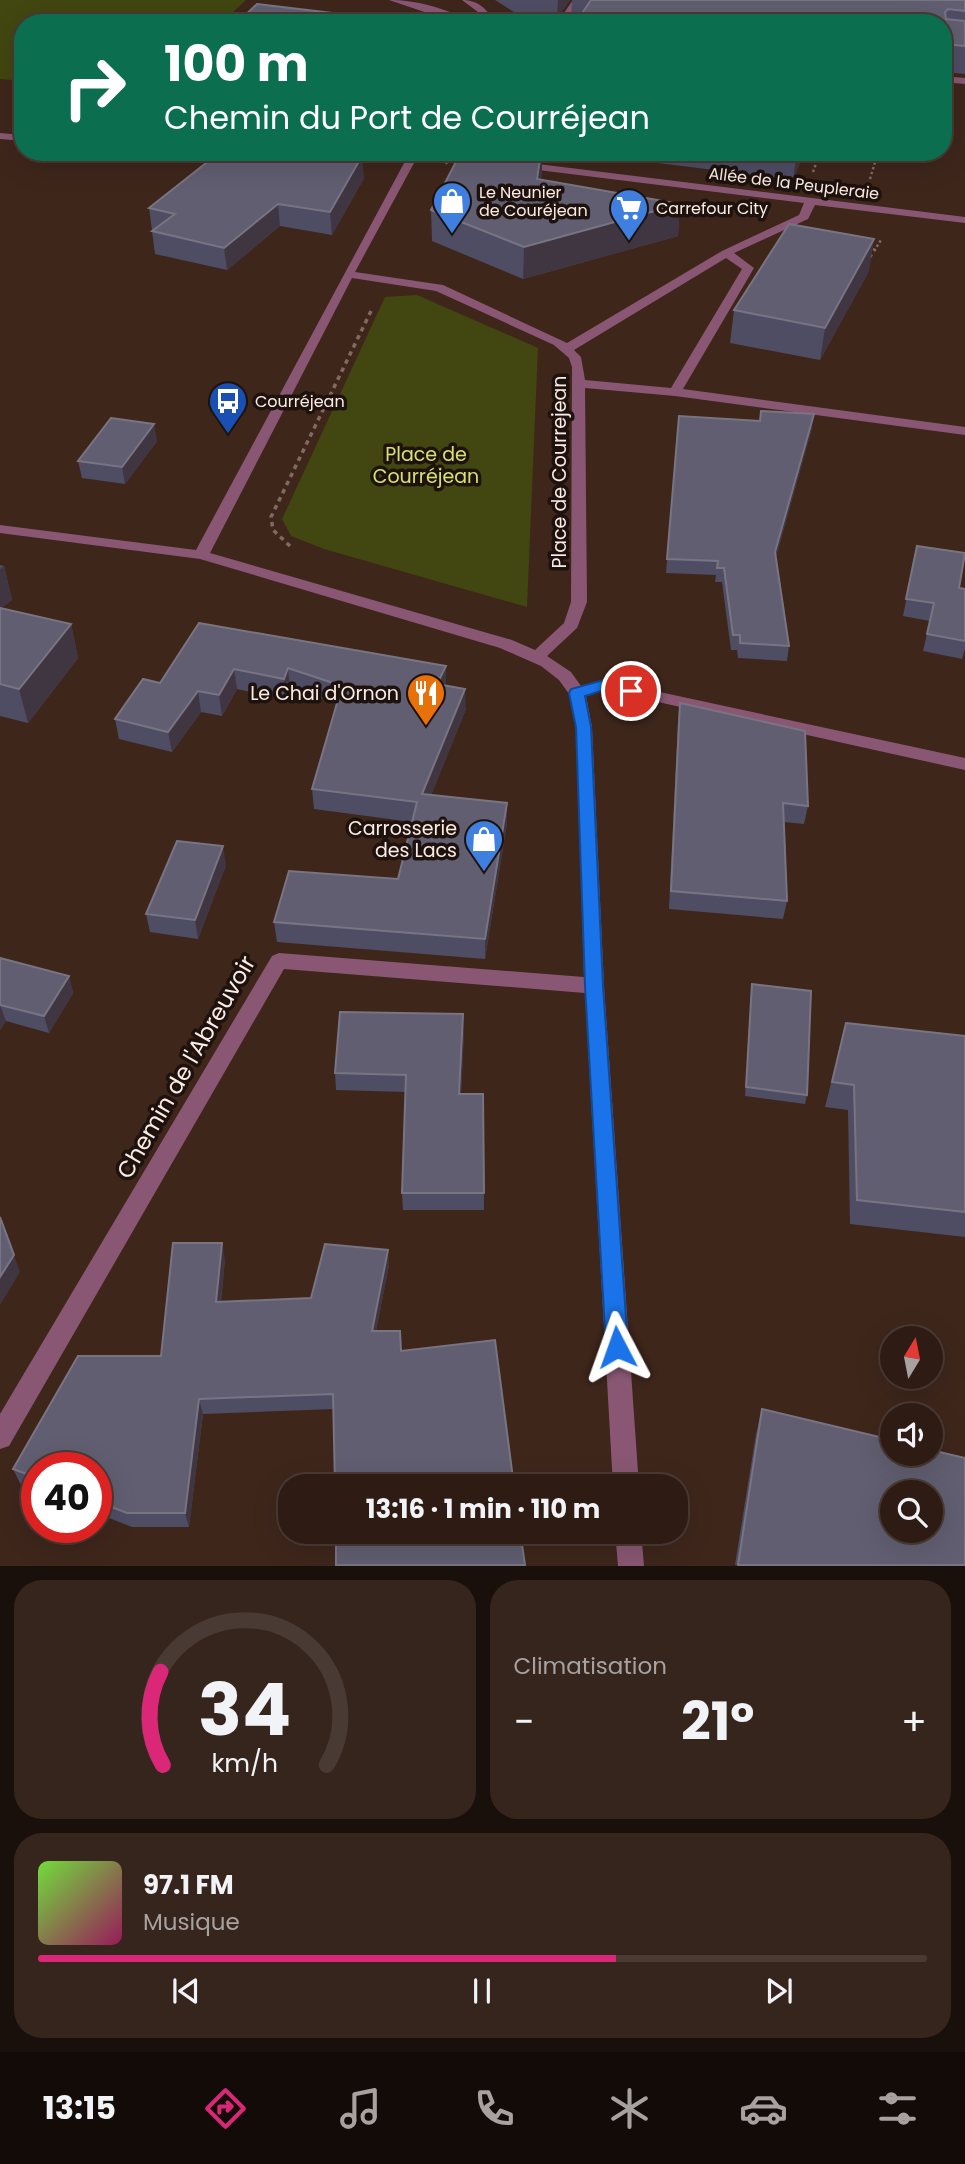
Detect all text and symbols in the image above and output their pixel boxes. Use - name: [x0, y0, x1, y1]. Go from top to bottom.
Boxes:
- text: 100 m: [164, 30, 309, 98]
- icon: right: [49, 42, 140, 133]
- text: Chemin du Port de Courréjean: [164, 95, 650, 140]
- street label: Allée de la Peupleraie: [707, 162, 881, 205]
- shop icon: Le Neunier de Couréjean: [431, 180, 473, 235]
- place label: Le Neunier de Couréjean: [479, 181, 588, 222]
- supermarket icon: Carrefour City: [608, 187, 650, 242]
- place label: Carrefour City: [656, 197, 768, 220]
- street label: Place de Courrejean: [546, 375, 573, 569]
- bus stop icon: Courréjean: [207, 380, 249, 435]
- place label: Courréjean: [255, 390, 345, 413]
- park label: Place de Courréjean: [373, 441, 479, 490]
- pin: [601, 661, 661, 721]
- restaurant icon: Le Chai d'Ornon: [405, 672, 447, 727]
- icon: arrive: [612, 672, 650, 710]
- place label: Le Chai d'Ornon: [250, 680, 399, 707]
- place label: Carrosserie des Lacs: [348, 815, 457, 864]
- shop icon: Carrosserie des Lacs: [463, 818, 505, 873]
- street label: Chemin de l'Abreuvoir: [109, 950, 263, 1184]
- position arrow: [580, 1310, 654, 1384]
- north arrow: [880, 1326, 943, 1390]
- map controls: [880, 1326, 943, 1543]
- button: sound: [880, 1403, 943, 1466]
- speed limit sign: 40: [21, 1452, 112, 1543]
- button: search: [880, 1480, 943, 1543]
- text: 13:16 · 1 min · 110 m: [366, 1491, 600, 1527]
- text: Climatisation: [514, 1650, 667, 1682]
- text: 34: [198, 1660, 291, 1761]
- text: 21°: [681, 1685, 754, 1758]
- text: −: [514, 1695, 534, 1748]
- text: +: [901, 1695, 927, 1748]
- text: km/h: [211, 1746, 278, 1781]
- text: 97.1 FM: [143, 1867, 234, 1903]
- text: Musique: [143, 1906, 240, 1938]
- icon: previous: [167, 1972, 205, 2010]
- icon: pause: [463, 1972, 501, 2010]
- icon: next: [760, 1972, 798, 2010]
- icon: directions: [201, 2084, 250, 2133]
- icon: music: [336, 2084, 385, 2133]
- icon: phone: [470, 2084, 519, 2133]
- icon: climate: [605, 2084, 654, 2133]
- icon: car: [739, 2084, 788, 2133]
- icon: filters: [873, 2084, 922, 2133]
- text: 13:15: [43, 2085, 116, 2130]

